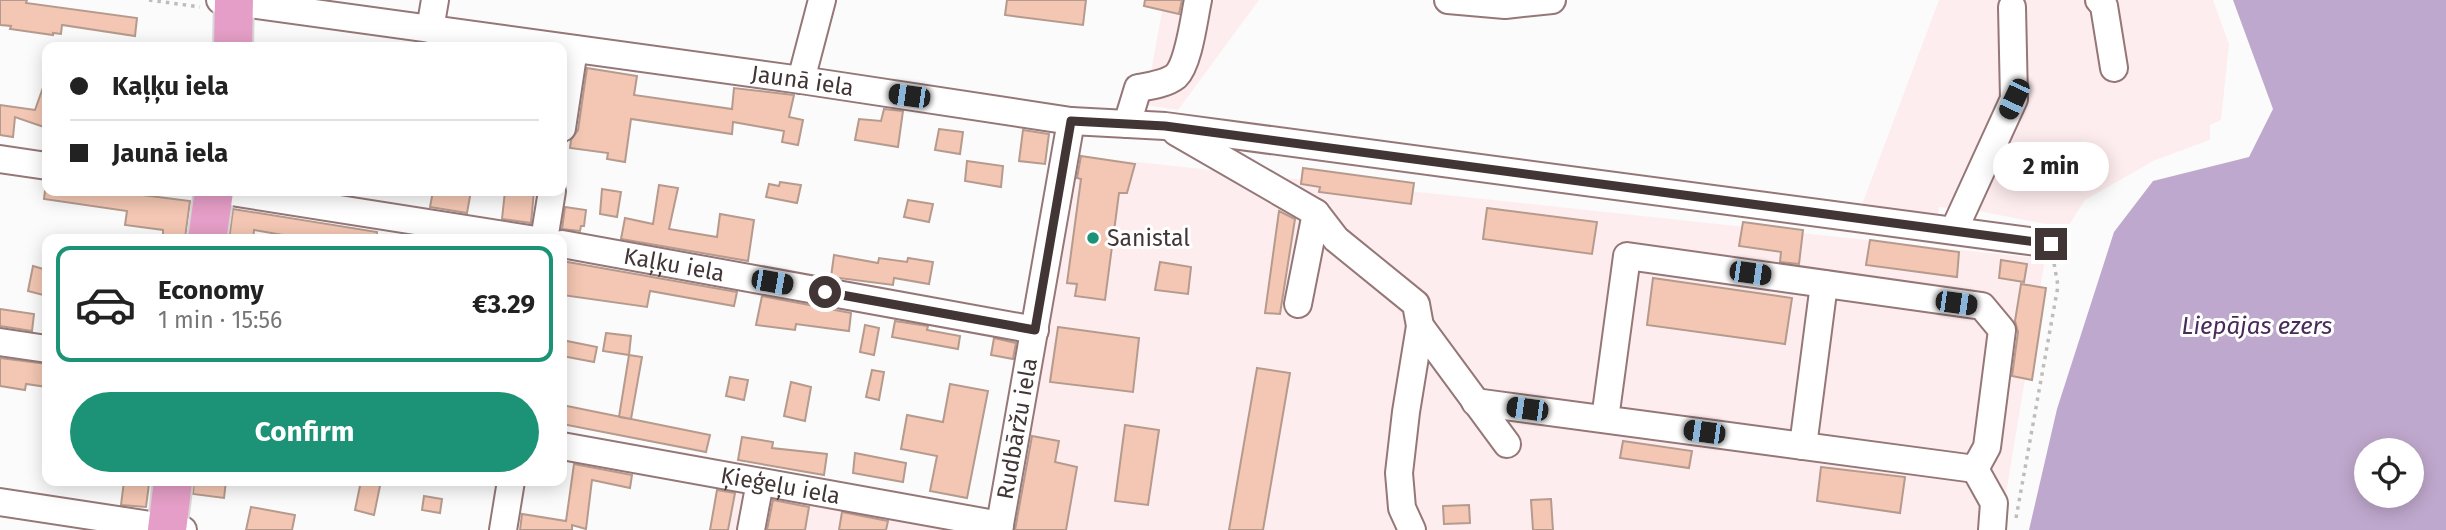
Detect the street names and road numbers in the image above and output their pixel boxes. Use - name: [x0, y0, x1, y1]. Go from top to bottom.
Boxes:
- street label: Jaunā iela: [749, 59, 856, 102]
- street label: Kaļķu iela: [621, 241, 727, 287]
- street label: Rudbāržu iela: [991, 356, 1043, 502]
- street label: Ķieģeļu iela: [718, 461, 843, 510]

